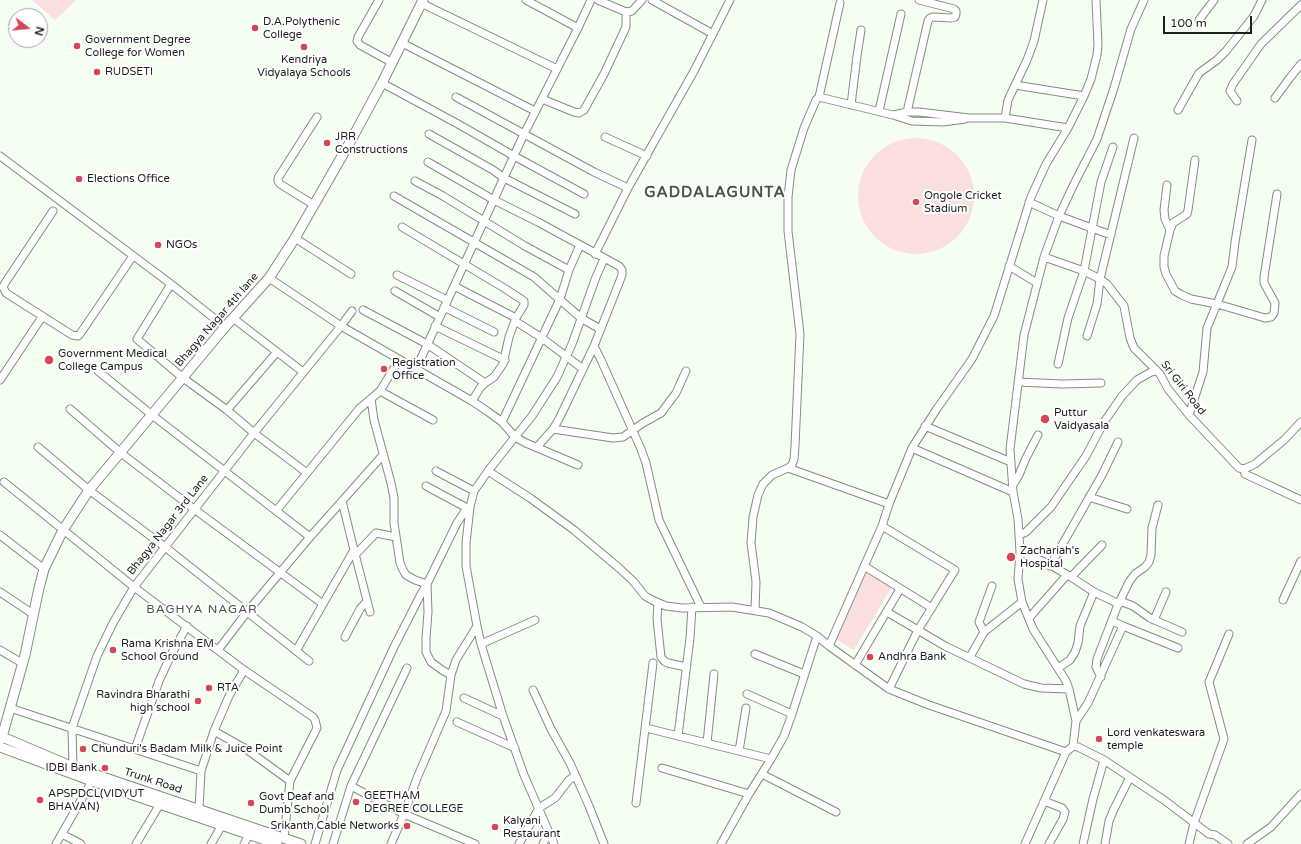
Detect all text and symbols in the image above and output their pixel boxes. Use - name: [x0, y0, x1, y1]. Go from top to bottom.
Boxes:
- north arrow: [8, 8, 48, 48]
- scale bar: [1165, 8, 1254, 34]
- place label: D.A.Polythenic College: [263, 15, 340, 41]
- text: 100 m: [1170, 16, 1207, 30]
- marker: D.A.Polythenic College: [250, 23, 260, 33]
- text: N: [32, 25, 47, 37]
- place label: Government Degree College for Women: [85, 33, 191, 59]
- marker: Government Degree College for Women: [72, 41, 82, 51]
- marker: Kendriya Vidyalaya Schools: [299, 42, 309, 52]
- place label: Kendriya Vidyalaya Schools: [257, 53, 351, 79]
- place label: RUDSETI: [105, 65, 153, 79]
- marker: RUDSETI: [92, 67, 102, 77]
- place label: JRR Constructions: [335, 130, 408, 156]
- marker: JRR Constructions: [322, 138, 332, 148]
- place label: Elections Office: [87, 172, 170, 186]
- marker: Elections Office: [74, 174, 84, 184]
- district label: GADDALAGUNTA: [644, 184, 786, 202]
- place label: Ongole Cricket Stadium: [924, 189, 1002, 215]
- marker: Ongole Cricket Stadium: [911, 197, 921, 207]
- place label: NGOs: [166, 238, 197, 252]
- marker: NGOs: [153, 240, 163, 250]
- street label: Bhagya Nagar 4th lane: [173, 270, 261, 370]
- place label: Government Medical College Campus: [58, 347, 167, 373]
- marker: Government Medical College Campus: [43, 354, 55, 366]
- place label: Registration Office: [392, 356, 456, 382]
- street label: Sri Giri Road: [1158, 358, 1208, 418]
- marker: Registration Office: [379, 364, 389, 374]
- place label: Puttur Vaidyasala: [1054, 406, 1109, 432]
- marker: Puttur Vaidyasala: [1039, 413, 1051, 425]
- street label: Bhagya Nagar 3rd Lane: [125, 472, 211, 578]
- place label: Zachariah's Hospital: [1020, 544, 1079, 570]
- marker: Zachariah's Hospital: [1005, 551, 1017, 563]
- district label: BAGHYA NAGAR: [146, 603, 258, 617]
- place label: Rama Krishna EM School Ground: [121, 637, 214, 663]
- marker: Rama Krishna EM School Ground: [108, 645, 118, 655]
- place label: Andhra Bank: [878, 650, 946, 664]
- marker: Andhra Bank: [865, 652, 875, 662]
- place label: RTA: [217, 681, 239, 695]
- marker: RTA: [204, 683, 214, 693]
- place label: Ravindra Bharathi high school: [96, 688, 190, 714]
- marker: Ravindra Bharathi high school: [193, 696, 203, 706]
- place label: Lord venkateswara temple: [1107, 726, 1205, 752]
- marker: Lord venkateswara temple: [1094, 734, 1104, 744]
- place label: Chunduri's Badam Milk & Juice Point: [91, 742, 282, 756]
- marker: Chunduri's Badam Milk & Juice Point: [78, 744, 88, 754]
- place label: IDBI Bank: [45, 761, 97, 775]
- marker: IDBI Bank: [100, 763, 110, 773]
- street label: Trunk Road: [122, 765, 184, 797]
- place label: APSPDCL(VIDYUT BHAVAN): [48, 787, 144, 813]
- place label: GEETHAM DEGREE COLLEGE: [364, 789, 464, 815]
- place label: Govt Deaf and Dumb School: [259, 790, 334, 816]
- marker: APSPDCL(VIDYUT BHAVAN): [35, 795, 45, 805]
- marker: GEETHAM DEGREE COLLEGE: [351, 797, 361, 807]
- marker: Govt Deaf and Dumb School: [246, 798, 256, 808]
- place label: Kalyani Restaurant: [503, 814, 560, 840]
- place label: Srikanth Cable Networks: [271, 819, 399, 833]
- marker: Srikanth Cable Networks: [402, 821, 412, 831]
- marker: Kalyani Restaurant: [490, 822, 500, 832]

